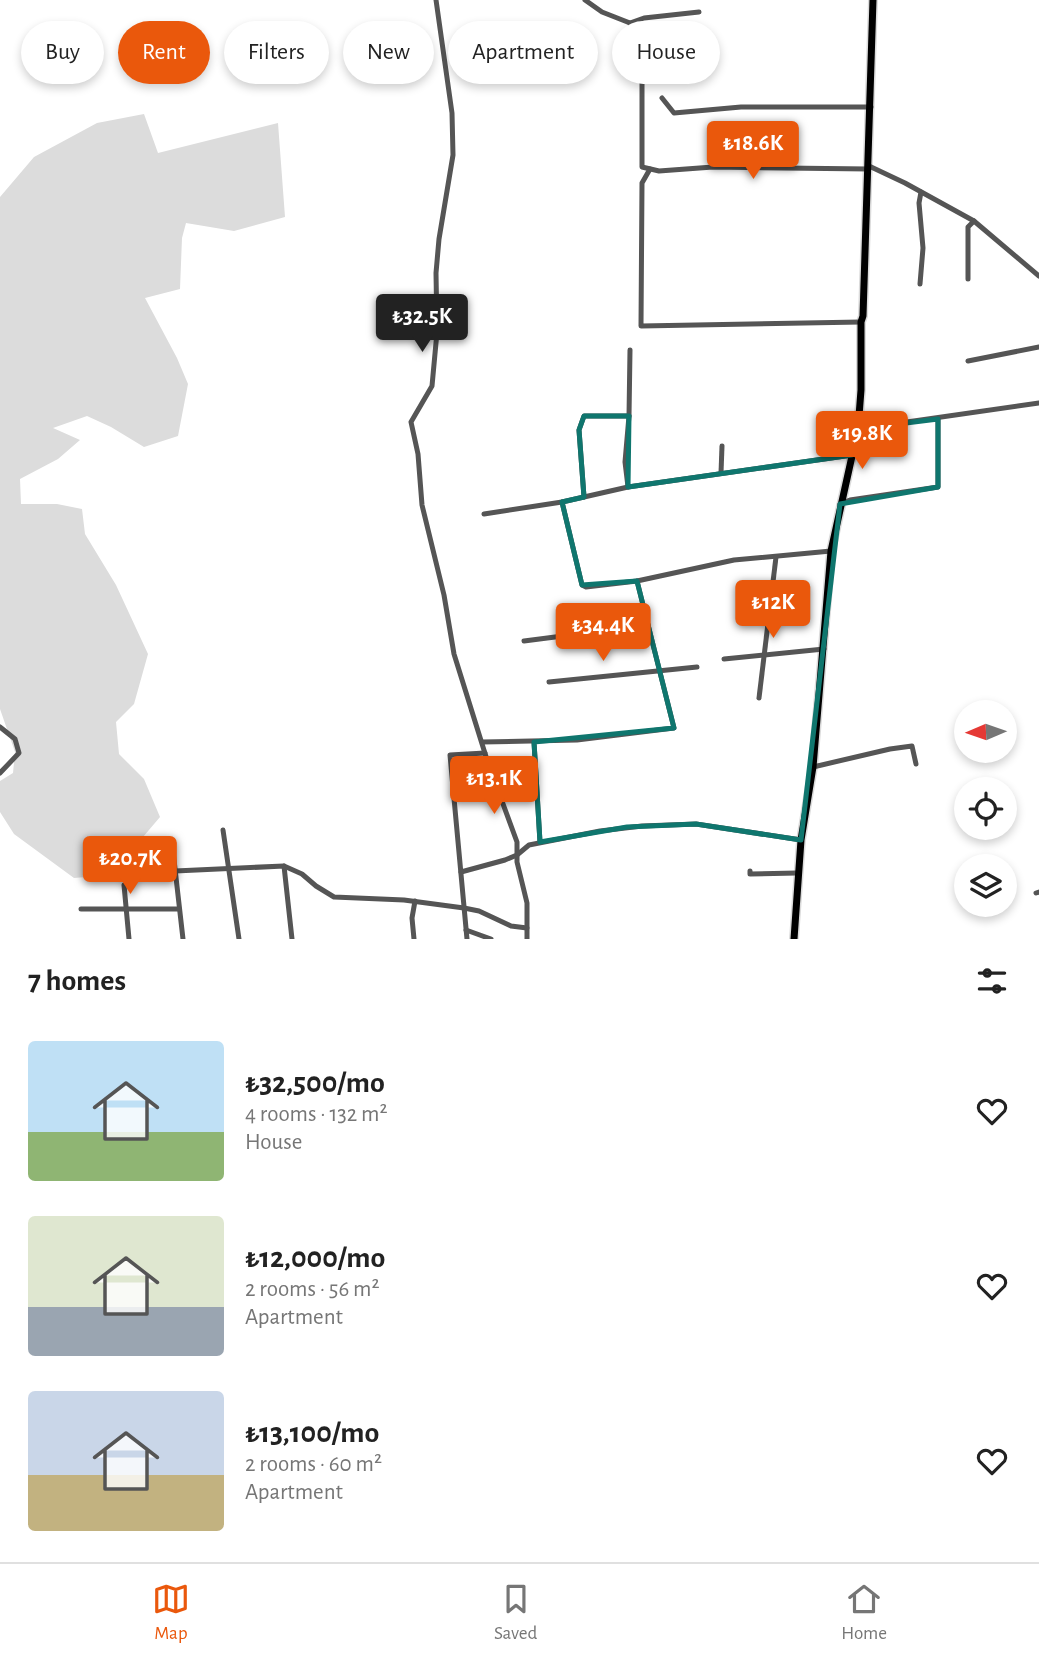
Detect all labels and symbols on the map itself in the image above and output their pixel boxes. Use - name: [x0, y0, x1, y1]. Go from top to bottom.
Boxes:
- pin: ₺18.6K: [696, 122, 810, 181]
- pin: ₺32.5K: [365, 294, 479, 354]
- pin: ₺19.8K: [805, 412, 919, 471]
- pin: ₺12K: [732, 580, 814, 640]
- pin: ₺34.4K: [546, 604, 660, 663]
- north arrow: [954, 700, 1017, 763]
- pin: ₺13.1K: [437, 756, 551, 816]
- pin: ₺20.7K: [73, 836, 187, 896]

